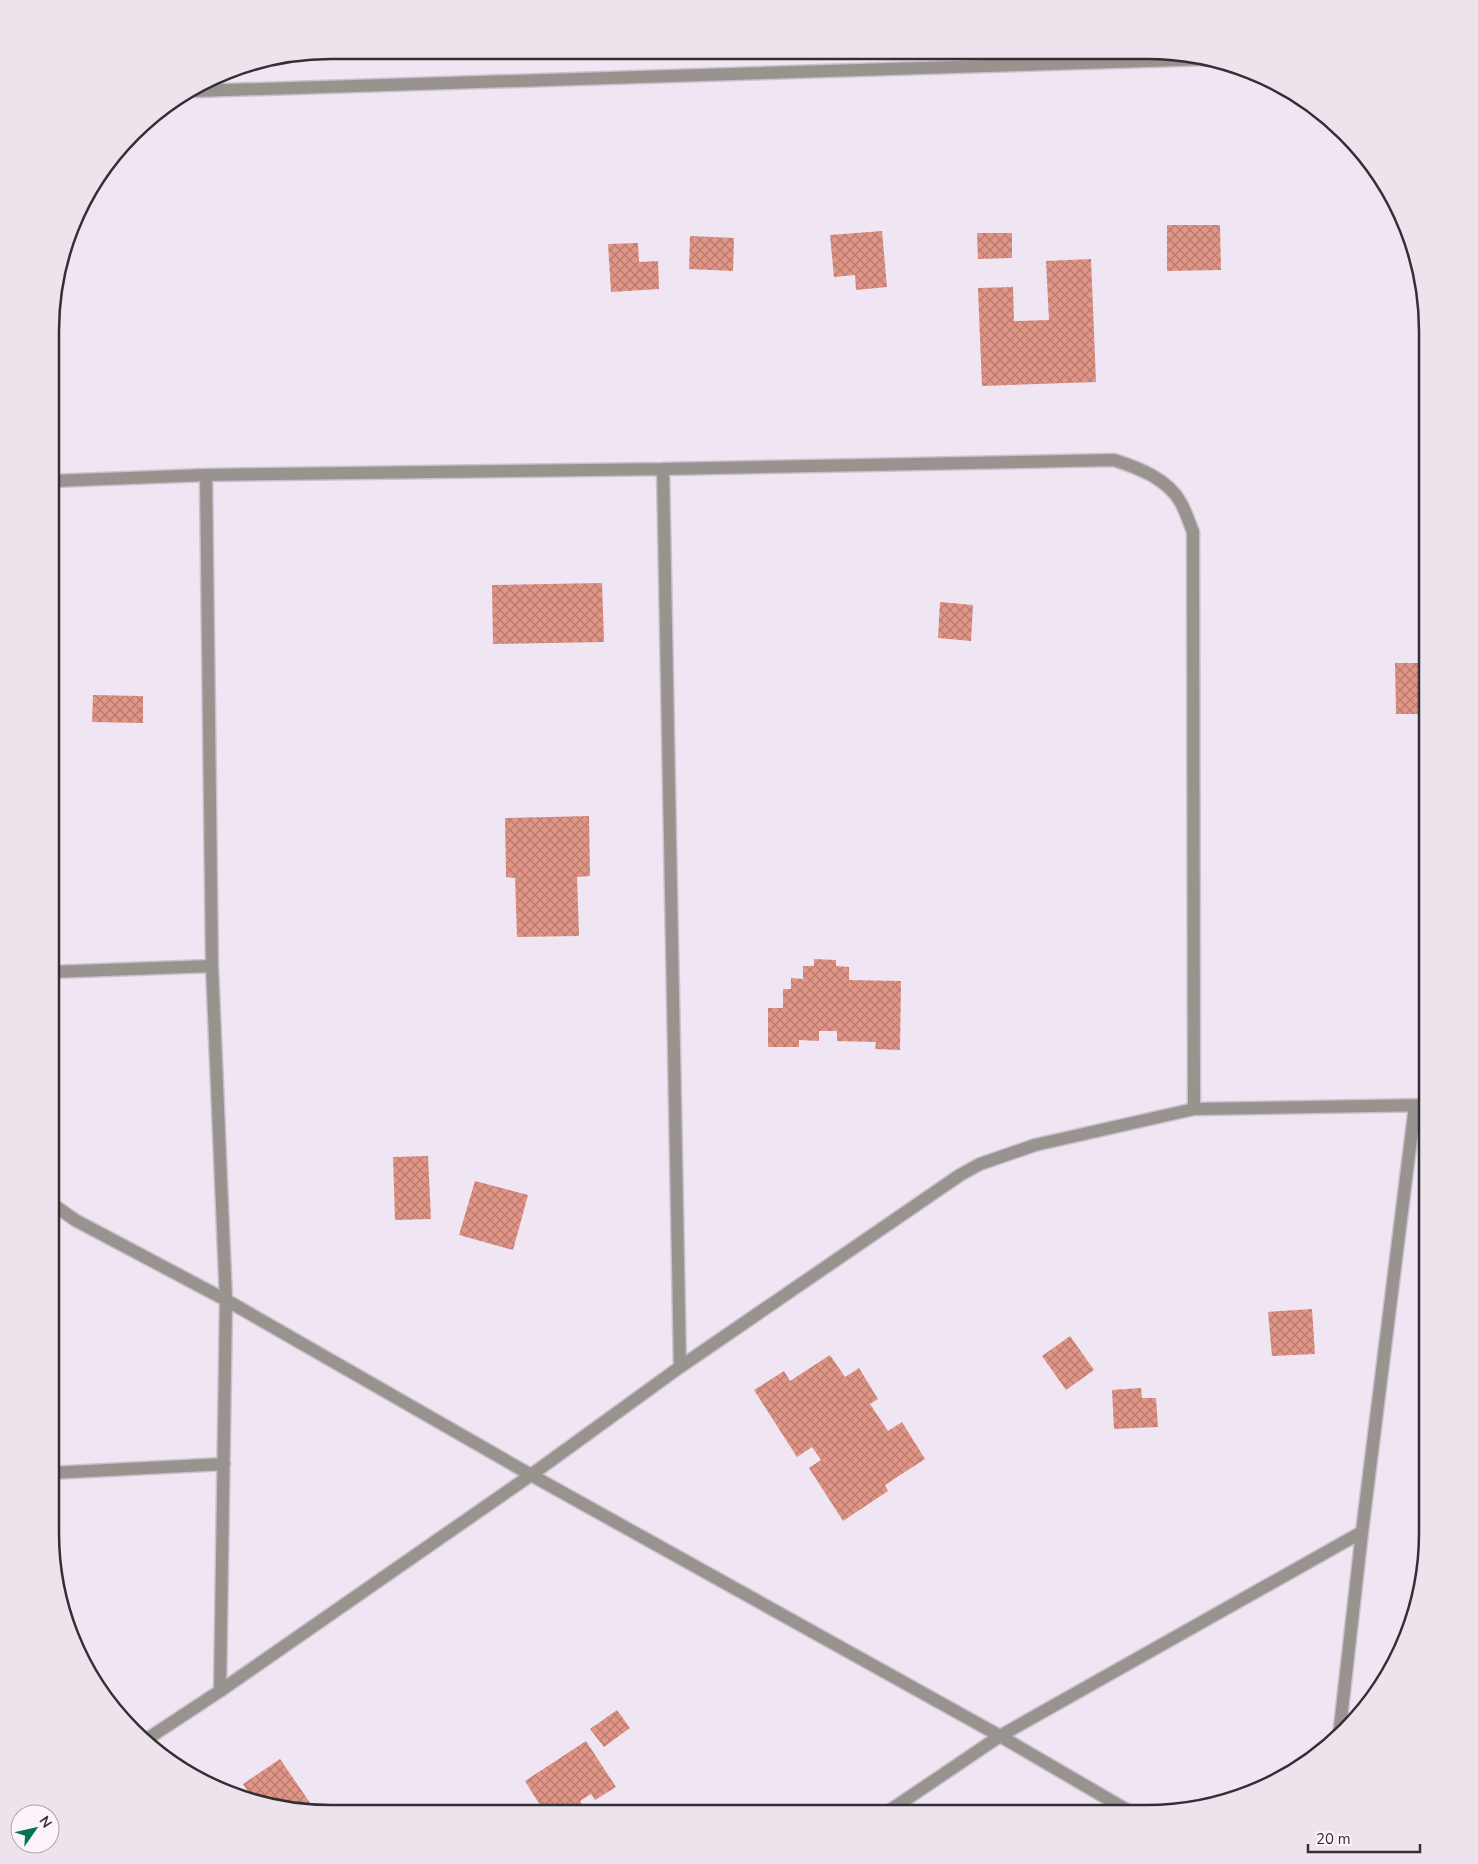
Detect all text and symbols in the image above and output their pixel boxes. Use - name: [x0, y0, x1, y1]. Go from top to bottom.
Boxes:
- north arrow: [10, 1804, 60, 1854]
- text: N: [35, 1812, 56, 1832]
- scale bar: [1308, 1822, 1420, 1854]
- text: 20 m: [1316, 1829, 1351, 1849]

